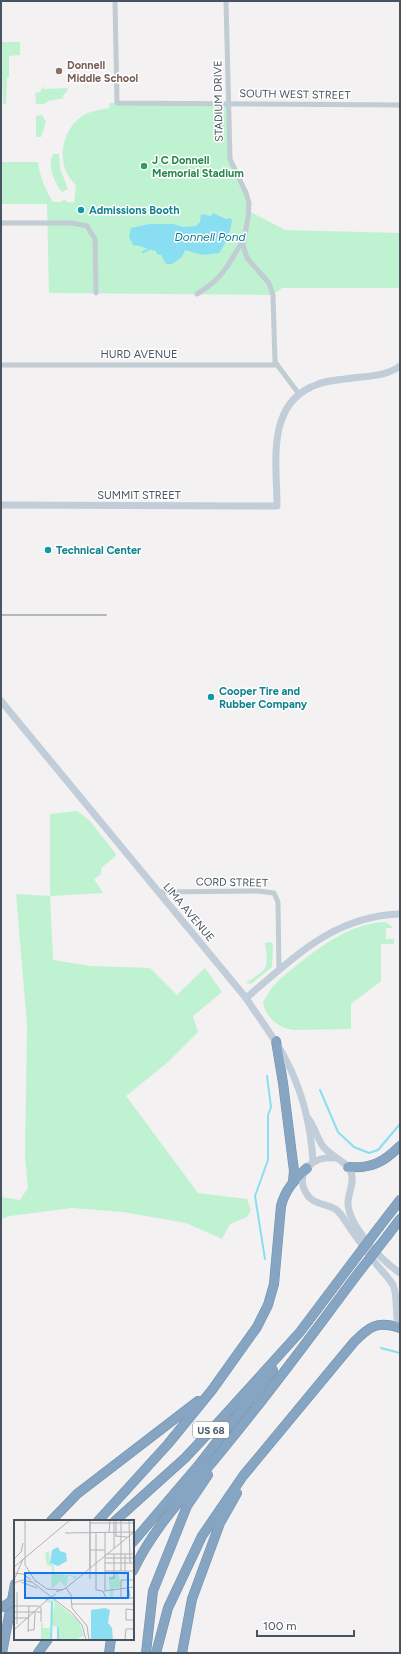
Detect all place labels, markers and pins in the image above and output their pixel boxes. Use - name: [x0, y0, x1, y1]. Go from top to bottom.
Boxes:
- place label: Donnell Middle School: [67, 59, 139, 85]
- marker: Donnell Middle School: [54, 66, 64, 76]
- place label: J C Donnell Memorial Stadium: [152, 154, 244, 180]
- marker: J C Donnell Memorial Stadium: [139, 161, 149, 171]
- place label: Admissions Booth: [89, 204, 179, 217]
- marker: Admissions Booth: [76, 205, 86, 215]
- place label: Technical Center: [56, 544, 142, 557]
- marker: Technical Center: [43, 545, 53, 555]
- place label: Cooper Tire and Rubber Company: [219, 685, 308, 711]
- marker: Cooper Tire and Rubber Company: [206, 692, 216, 702]

